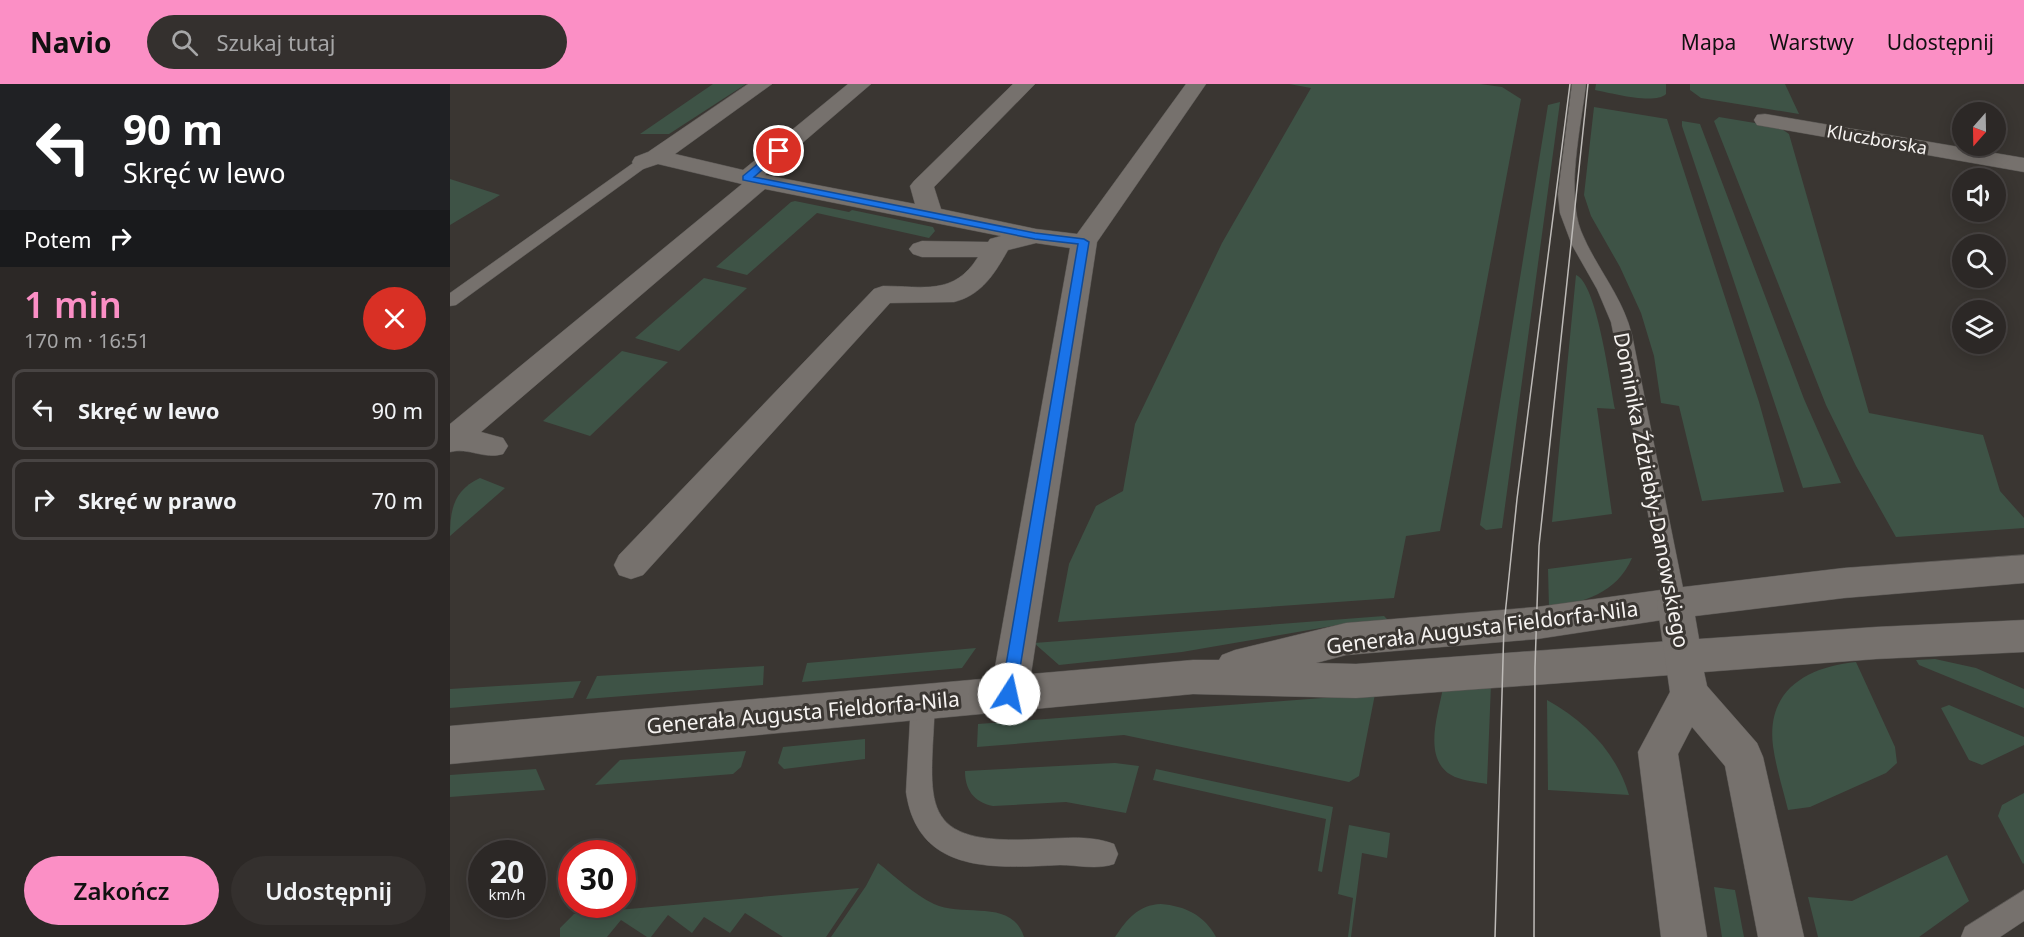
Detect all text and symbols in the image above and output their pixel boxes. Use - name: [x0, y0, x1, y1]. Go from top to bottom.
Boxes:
- search box: [147, 15, 567, 69]
- text: Navio: [30, 23, 111, 61]
- icon: search: [168, 26, 201, 59]
- text: Szukaj tutaj: [216, 27, 335, 57]
- text: Mapa: [1681, 28, 1736, 56]
- text: Warstwy: [1769, 28, 1854, 56]
- text: Udostępnij: [1887, 28, 1994, 56]
- text: 90 m: [123, 100, 223, 157]
- north arrow: [1952, 102, 2006, 156]
- map controls: [1952, 102, 2006, 354]
- icon: left: [24, 108, 102, 186]
- street label: Kluczborska: [1825, 118, 1929, 160]
- pin: [753, 125, 804, 176]
- icon: arrive: [762, 134, 795, 167]
- text: Skręć w lewo: [123, 154, 286, 191]
- button: sound: [1952, 168, 2006, 222]
- icon: right: [104, 222, 137, 255]
- text: Potem: [24, 224, 92, 254]
- button: search: [1952, 234, 2006, 288]
- text: 1 min: [24, 280, 122, 329]
- button: close: [363, 287, 426, 350]
- button: layers: [1952, 300, 2006, 354]
- text: 170 m · 16:51: [24, 327, 149, 354]
- street label: Dominika Ździebły-Danowskiego: [1608, 330, 1696, 650]
- icon: left: [27, 393, 60, 426]
- text: Skręć w lewo: [78, 395, 220, 425]
- text: 90 m: [372, 395, 423, 425]
- icon: right: [27, 483, 60, 516]
- text: Skręć w prawo: [78, 485, 237, 515]
- text: 70 m: [372, 485, 423, 515]
- street label: Generała Augusta Fieldorfa-Nila: [1324, 594, 1640, 660]
- position arrow: [977, 662, 1041, 726]
- street label: Generała Augusta Fieldorfa-Nila: [645, 684, 961, 740]
- speed limit sign: 30: [558, 840, 636, 918]
- text: 20: [490, 851, 524, 892]
- button: Zakończ: [24, 856, 219, 925]
- button: Udostępnij: [231, 856, 426, 925]
- text: km/h: [489, 884, 525, 904]

